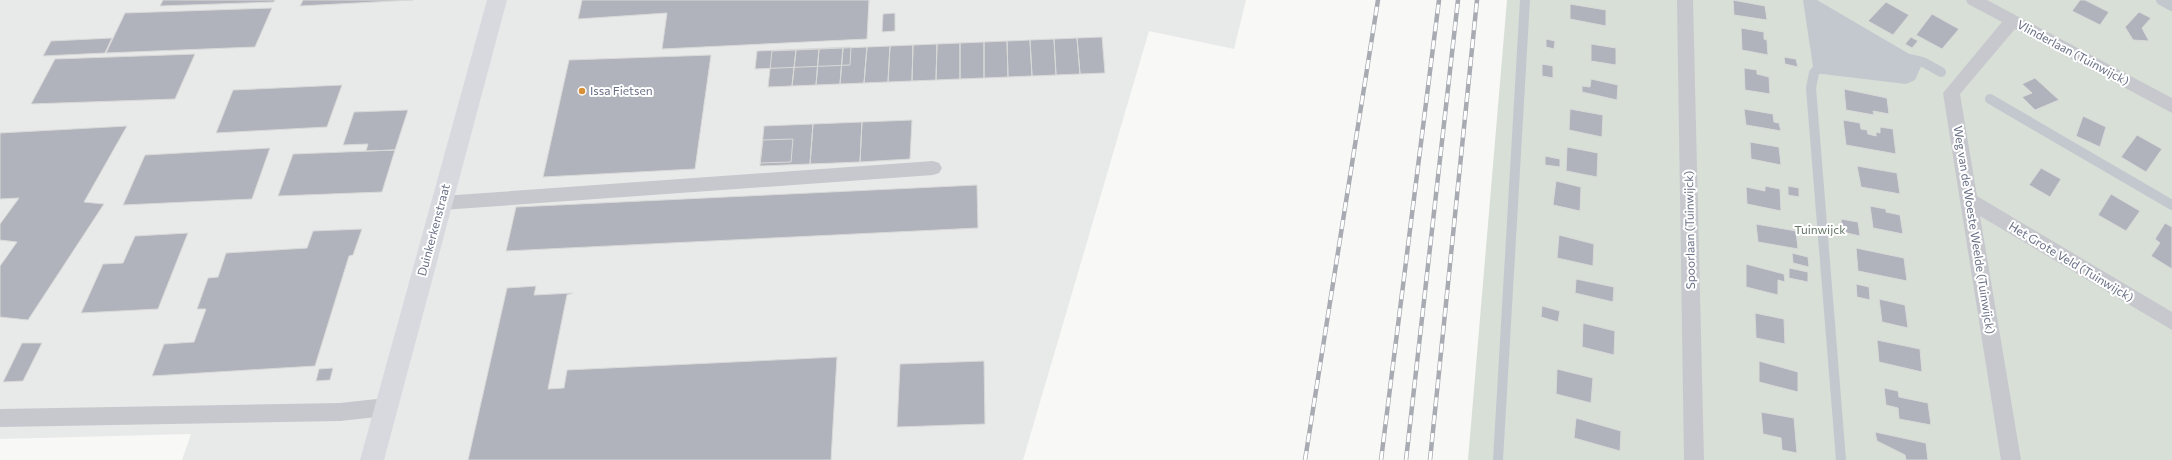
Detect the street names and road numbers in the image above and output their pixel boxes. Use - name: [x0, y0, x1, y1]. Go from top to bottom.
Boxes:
- street label: Vlinderlaan (Tuinwijck): [2015, 17, 2132, 88]
- street label: Weg van de Woeste Weelde (Tuinwijck): [1952, 125, 1998, 335]
- street label: Spoorlaan (Tuinwijck): [1681, 171, 1697, 289]
- street label: Duinkerkenstraat: [414, 182, 452, 277]
- street label: Het Grote Veld (Tuinwijck): [2007, 218, 2136, 304]

